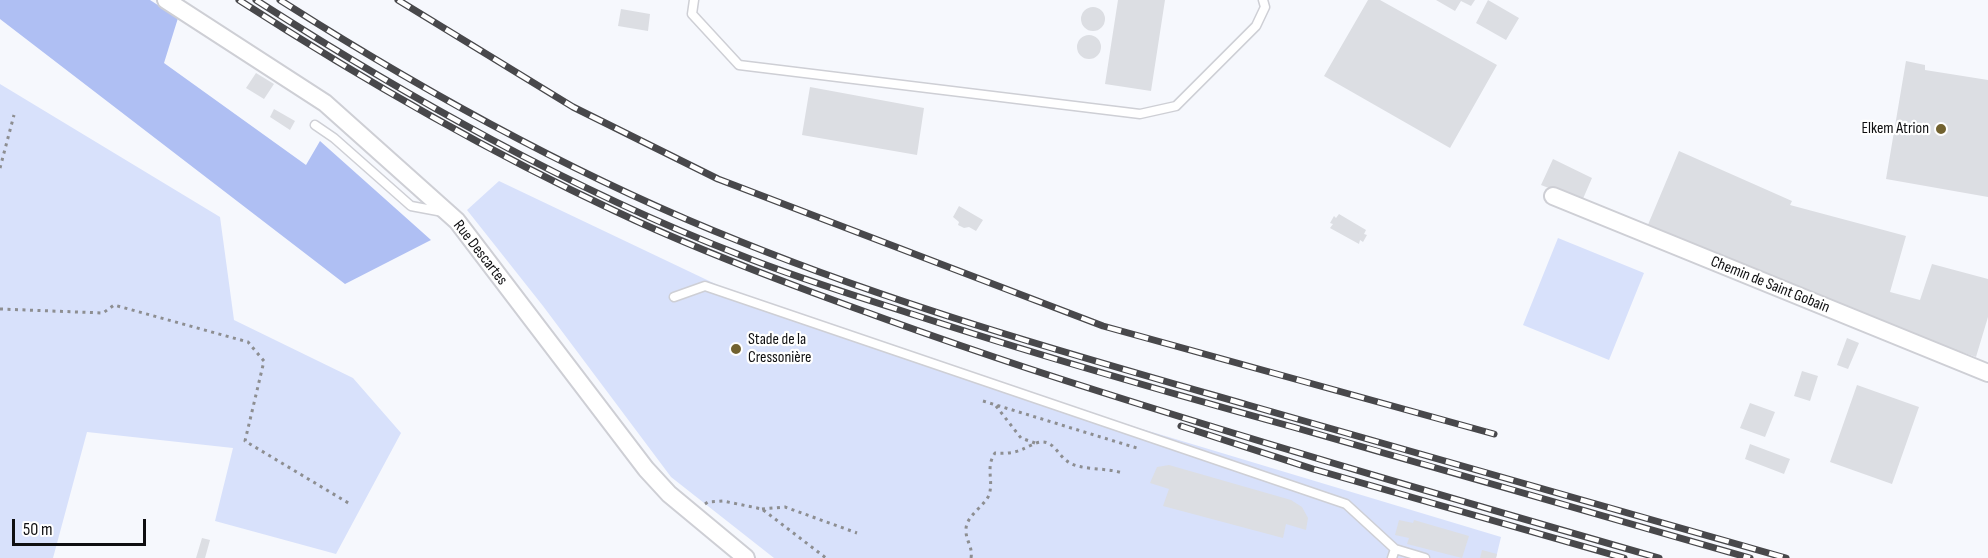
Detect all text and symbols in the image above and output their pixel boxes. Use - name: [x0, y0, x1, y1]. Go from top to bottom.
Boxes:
- place label: Elkem Atrion: [1862, 119, 1929, 139]
- marker: Elkem Atrion: [1934, 122, 1948, 136]
- street label: Rue Descartes: [449, 217, 511, 289]
- street label: Chemin de Saint Gobain: [1708, 252, 1832, 318]
- place label: Stade de la Cressonière: [748, 330, 811, 368]
- marker: Stade de la Cressonière: [729, 342, 743, 356]
- scale bar: [15, 507, 148, 545]
- text: 50 m: [23, 519, 53, 540]

